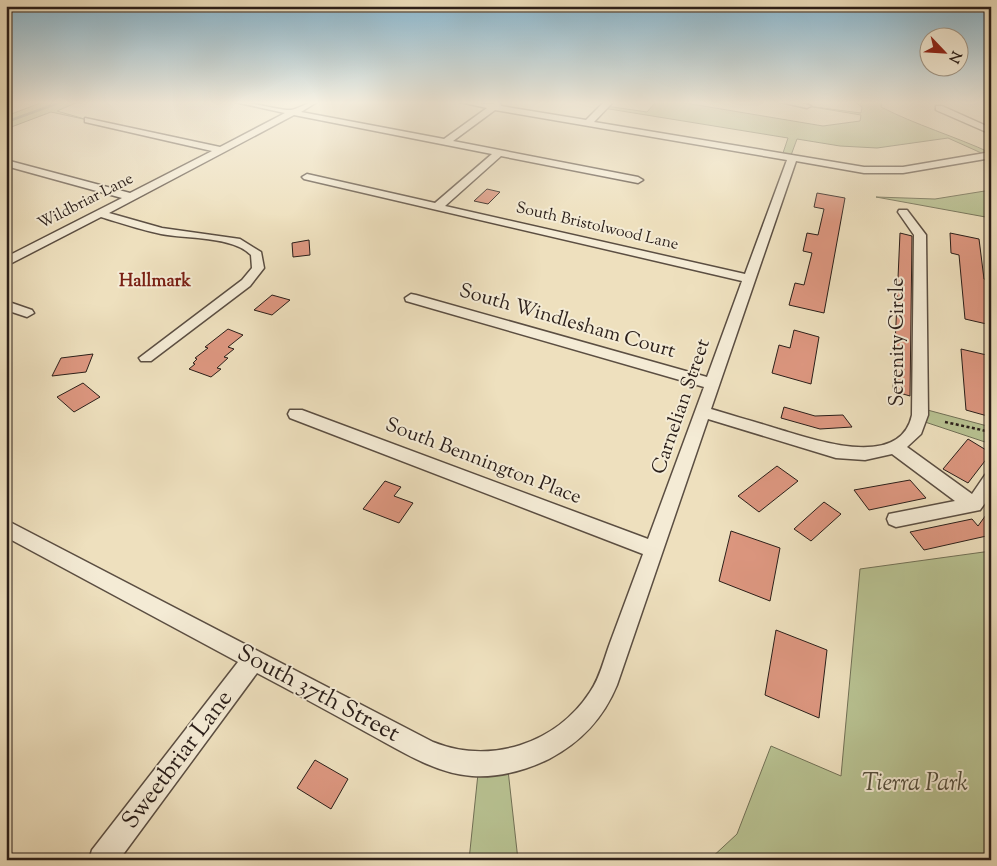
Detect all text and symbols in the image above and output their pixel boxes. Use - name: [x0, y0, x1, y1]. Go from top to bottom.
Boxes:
- north arrow: [920, 28, 970, 78]
- text: N: [943, 47, 965, 66]
- street label: Wildbriar Lane: [34, 168, 138, 236]
- street label: South Bristolwood Lane: [513, 197, 681, 257]
- district label: Hallmark: [119, 269, 191, 295]
- street label: South Windlesham Court: [456, 277, 679, 367]
- street label: Serenity Circle: [884, 277, 913, 407]
- street label: Carnelian Street: [645, 335, 719, 479]
- street label: South Bennington Place: [381, 411, 585, 513]
- street label: South 37th Street: [231, 637, 405, 751]
- street label: Sweetbriar Lane: [114, 683, 242, 837]
- park label: Tierra Park: [862, 767, 968, 801]

